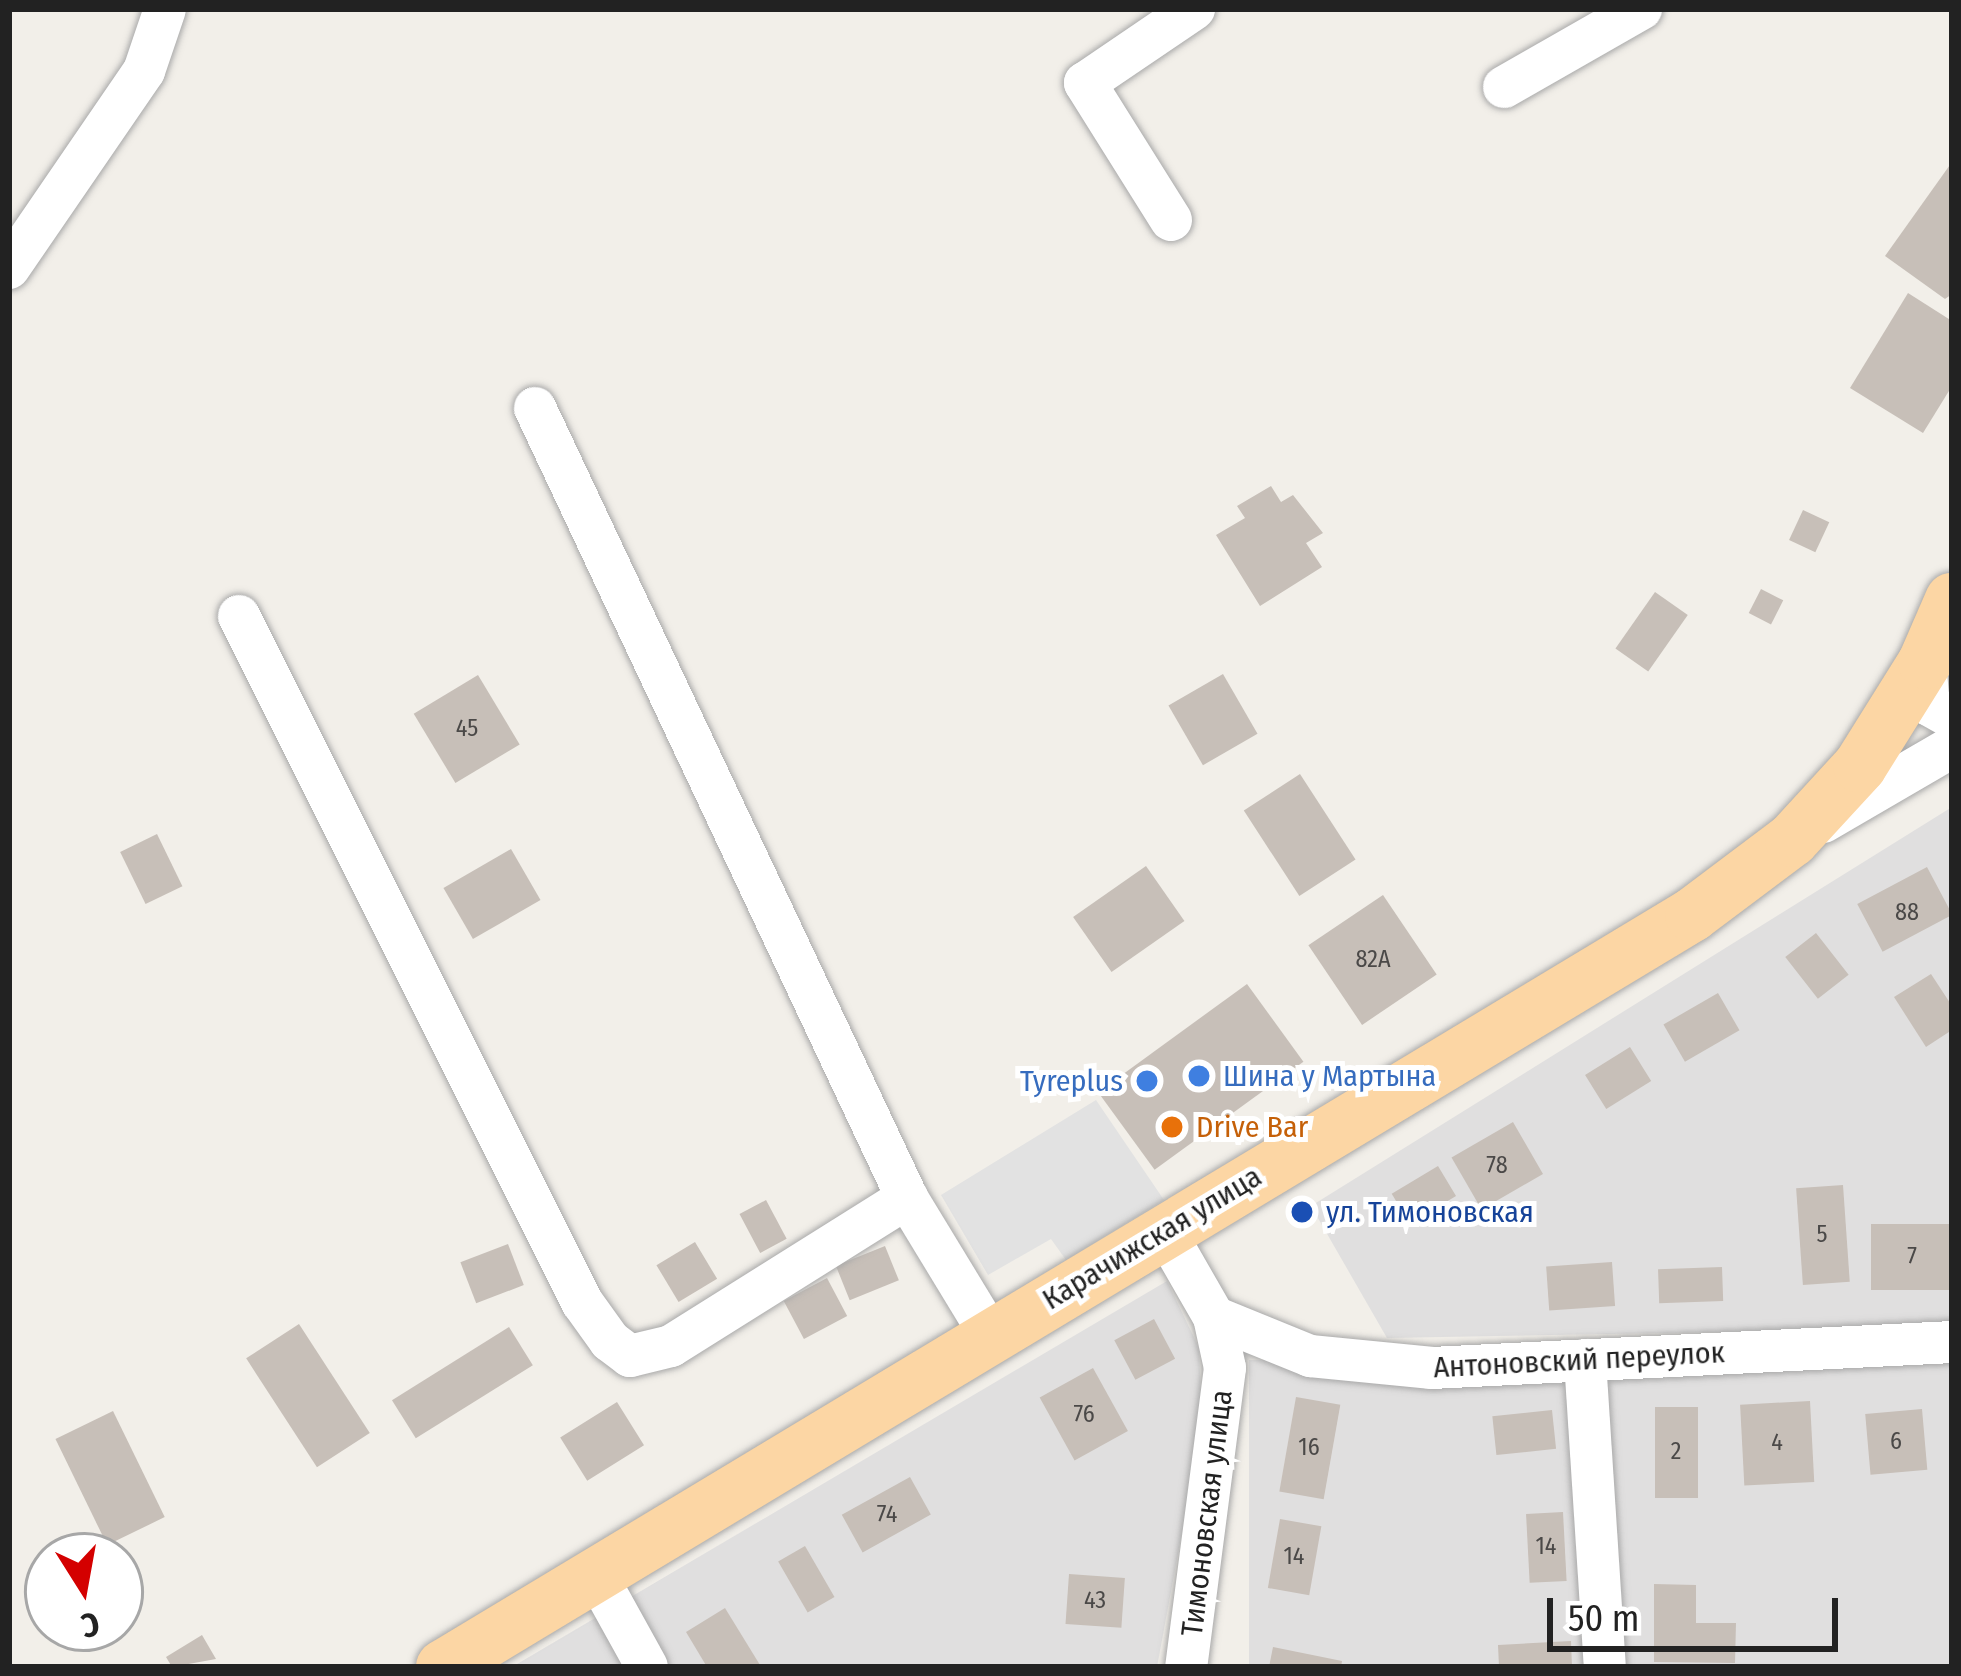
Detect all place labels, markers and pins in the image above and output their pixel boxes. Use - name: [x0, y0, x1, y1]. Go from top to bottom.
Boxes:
- place label: Шина у Мартына: [1223, 1058, 1436, 1094]
- place label: Tyreplus: [1020, 1063, 1123, 1099]
- marker: Шина у Мартына: [1186, 1063, 1212, 1089]
- marker: Tyreplus: [1134, 1068, 1160, 1094]
- place label: Drive Bar: [1196, 1109, 1308, 1145]
- marker: Drive Bar: [1159, 1114, 1185, 1140]
- place label: ул. Тимоновская: [1326, 1194, 1534, 1230]
- marker: ул. Тимоновская: [1289, 1199, 1315, 1225]

